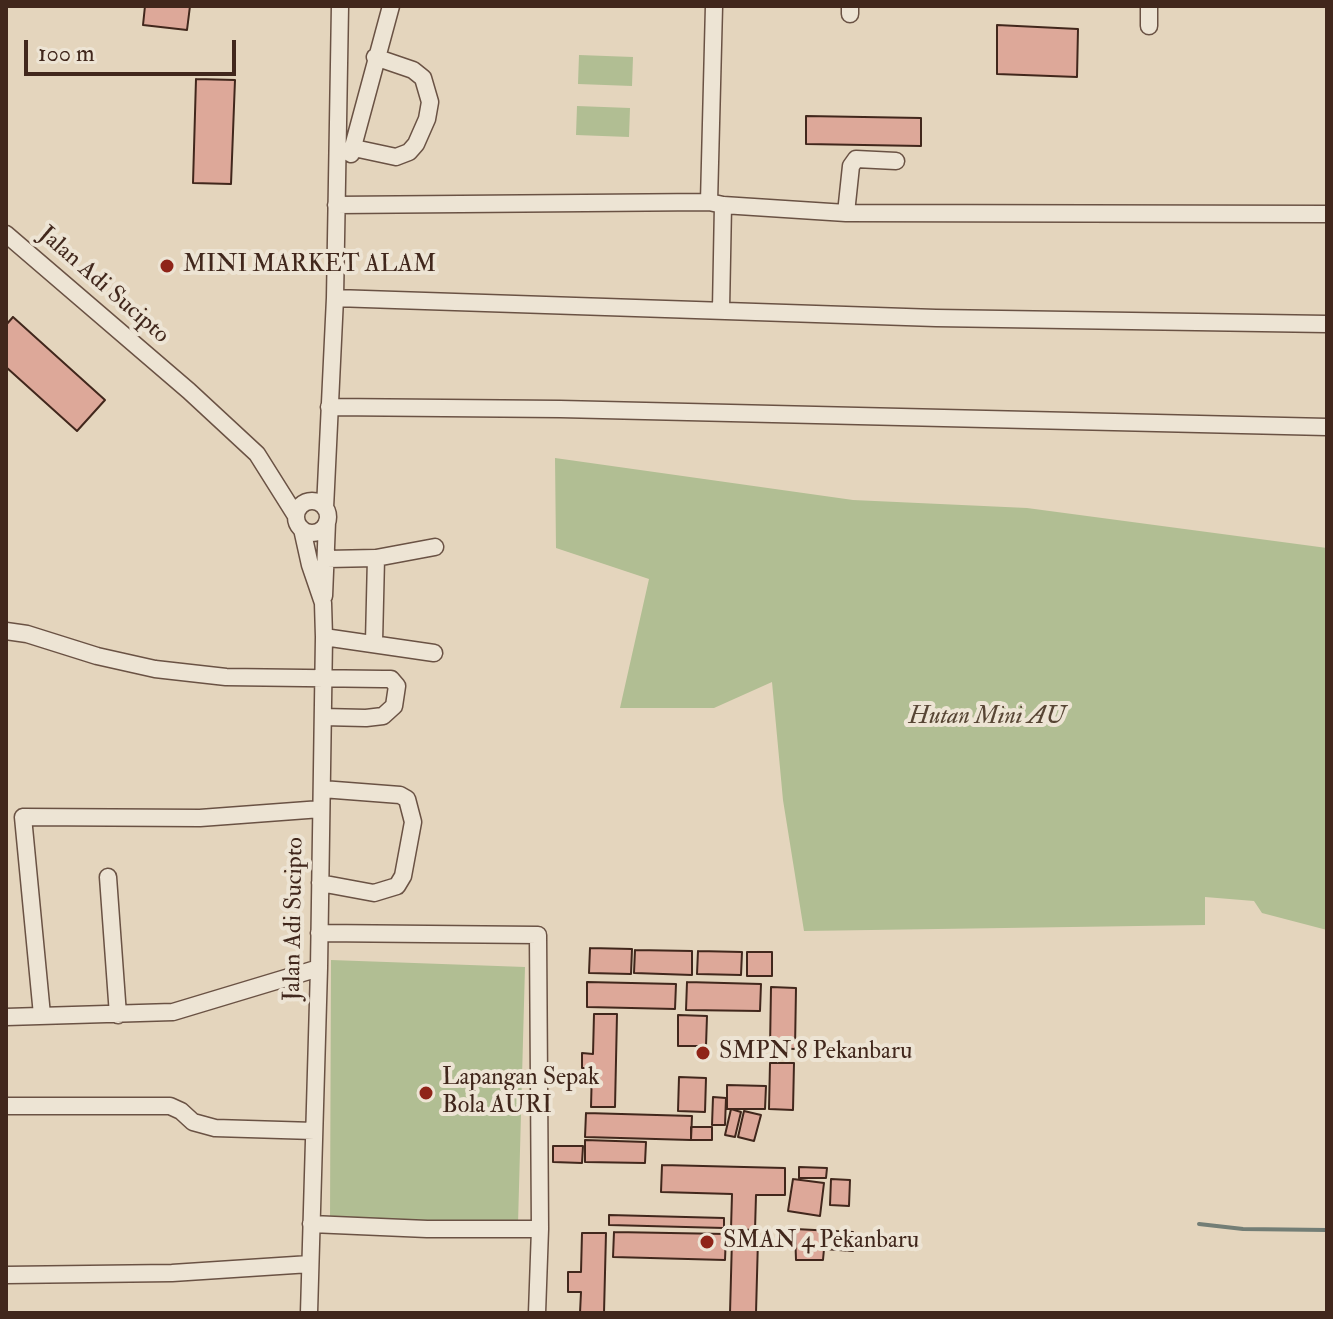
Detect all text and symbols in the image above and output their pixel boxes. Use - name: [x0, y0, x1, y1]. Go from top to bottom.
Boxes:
- scale bar: [28, 24, 240, 74]
- text: 100 m: [38, 38, 95, 69]
- street label: Jalan Adi Sucipto: [32, 221, 174, 351]
- place label: MINI MARKET ALAM: [183, 252, 436, 280]
- marker: MINI MARKET ALAM: [158, 257, 176, 275]
- park label: Hutan Mini AU: [909, 704, 1065, 732]
- street label: Jalan Adi Sucipto: [279, 837, 311, 1001]
- place label: SMPN 8 Pekanbaru: [719, 1039, 912, 1067]
- marker: SMPN 8 Pekanbaru: [694, 1044, 712, 1062]
- place label: Lapangan Sepak Bola AURI: [442, 1065, 600, 1121]
- marker: Lapangan Sepak Bola AURI: [417, 1084, 435, 1102]
- place label: SMAN 4 Pekanbaru: [723, 1228, 919, 1256]
- marker: SMAN 4 Pekanbaru: [698, 1233, 716, 1251]

